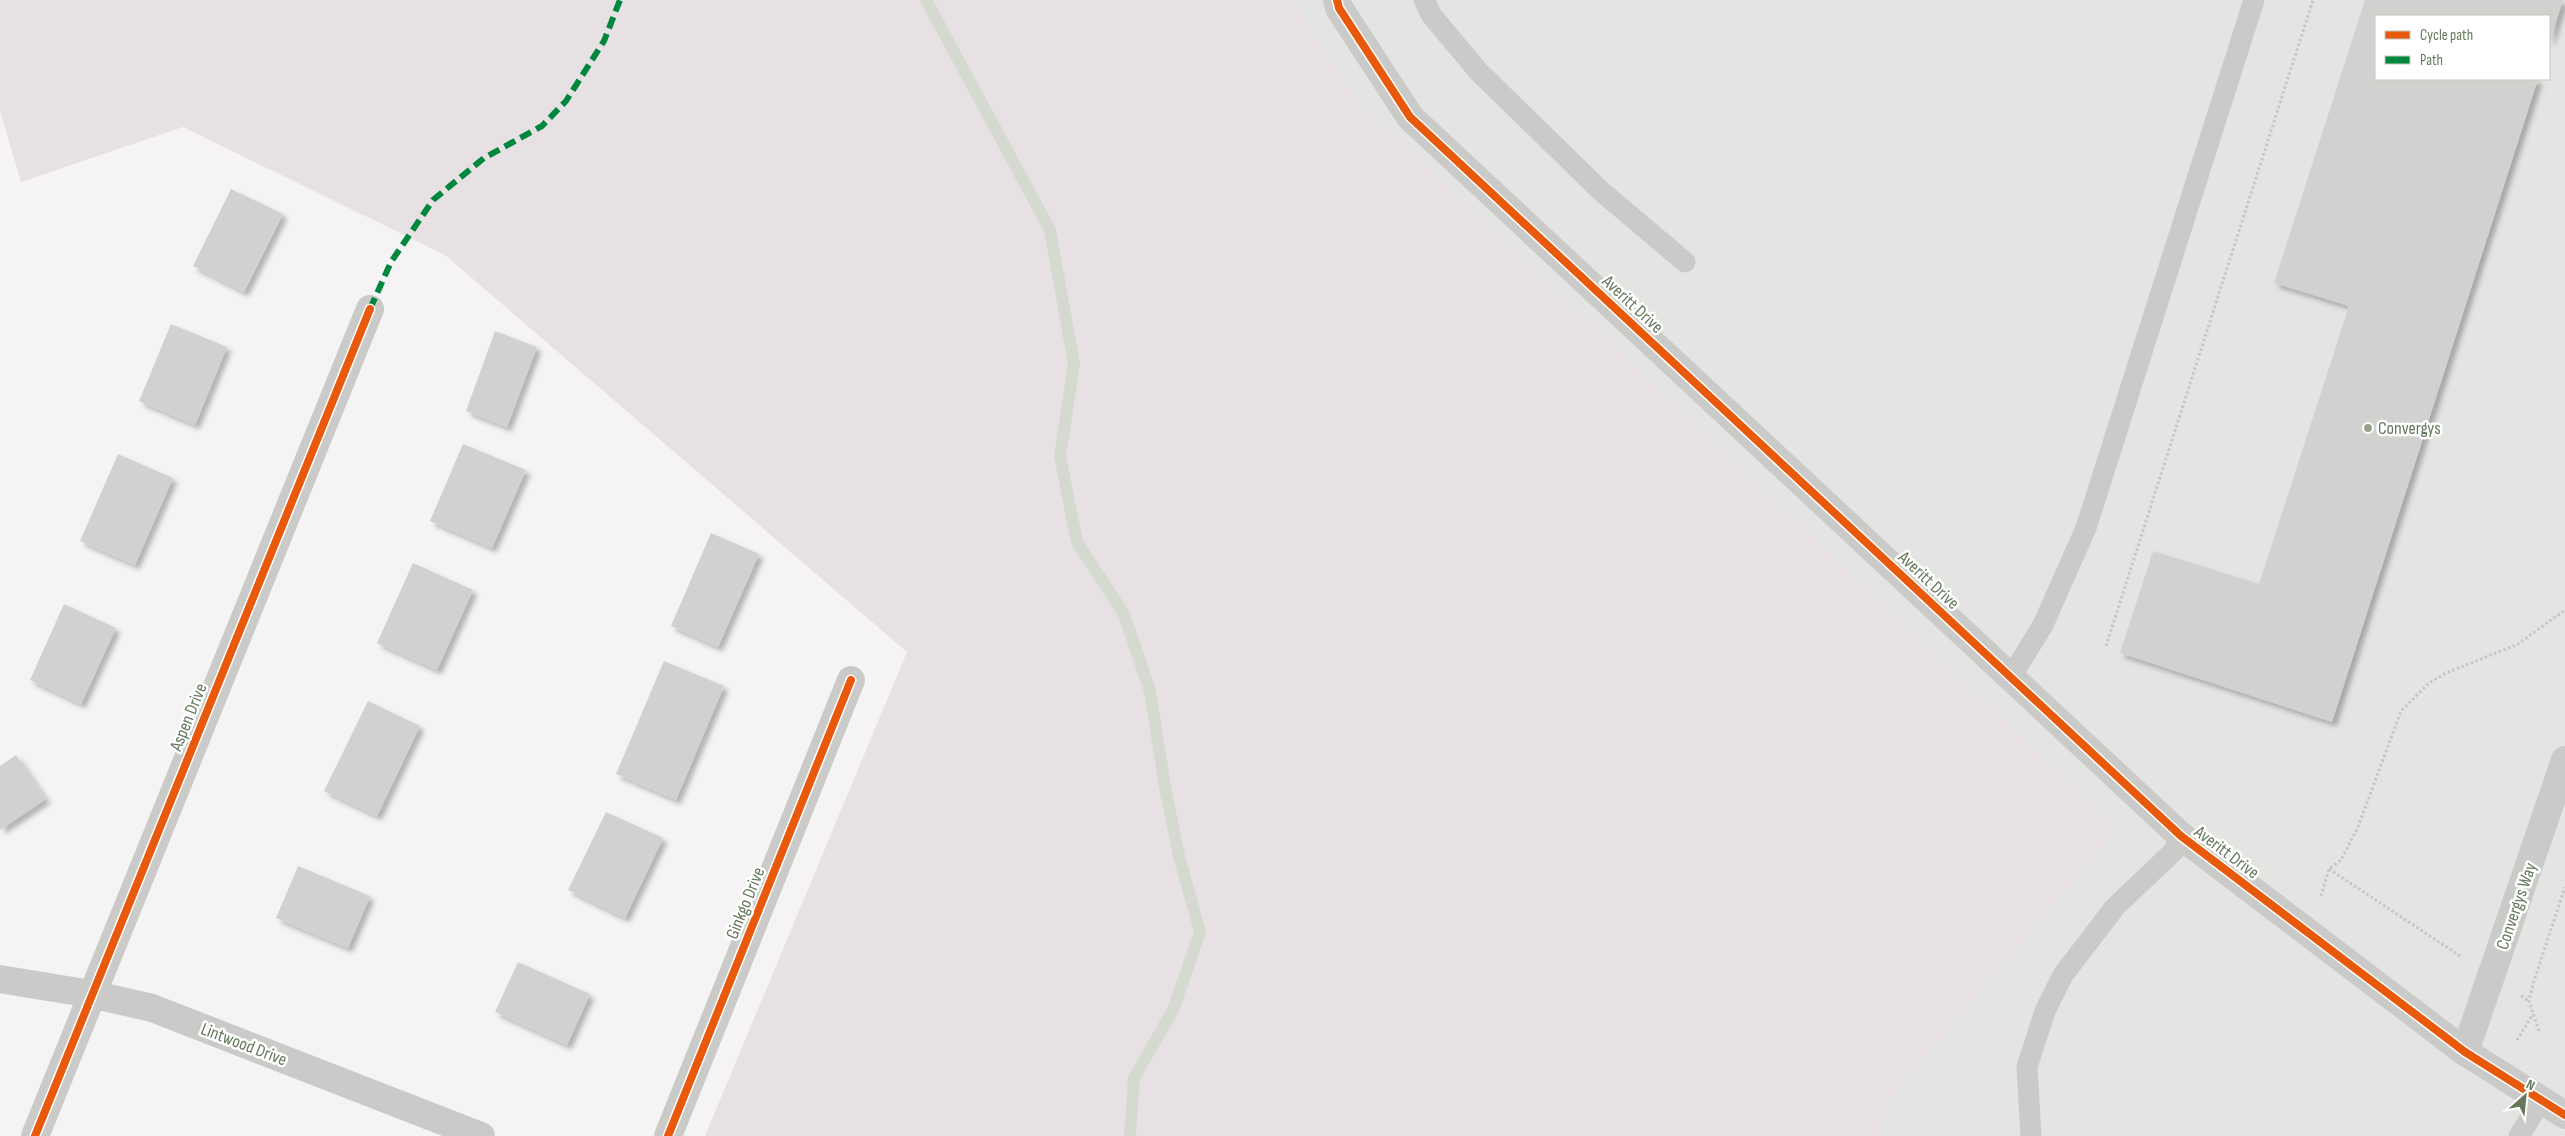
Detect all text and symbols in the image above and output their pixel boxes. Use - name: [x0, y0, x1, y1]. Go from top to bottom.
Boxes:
- legend: [2375, 15, 2550, 80]
- text: Cycle path: [2420, 26, 2473, 45]
- text: Path: [2420, 51, 2443, 70]
- street label: Averitt Drive: [1597, 270, 1667, 338]
- place label: Convergys: [2378, 418, 2441, 439]
- marker: Convergys: [2362, 422, 2374, 434]
- street label: Averitt Drive: [1893, 546, 1963, 614]
- street label: Aspen Drive: [165, 680, 211, 755]
- street label: Averitt Drive: [2190, 821, 2263, 883]
- street label: Convergys Way: [2492, 860, 2541, 952]
- street label: Ginkgo Drive: [722, 864, 769, 942]
- street label: Lintwood Drive: [198, 1019, 290, 1070]
- north arrow: [2500, 1071, 2550, 1121]
- text: N: [2523, 1076, 2538, 1094]

